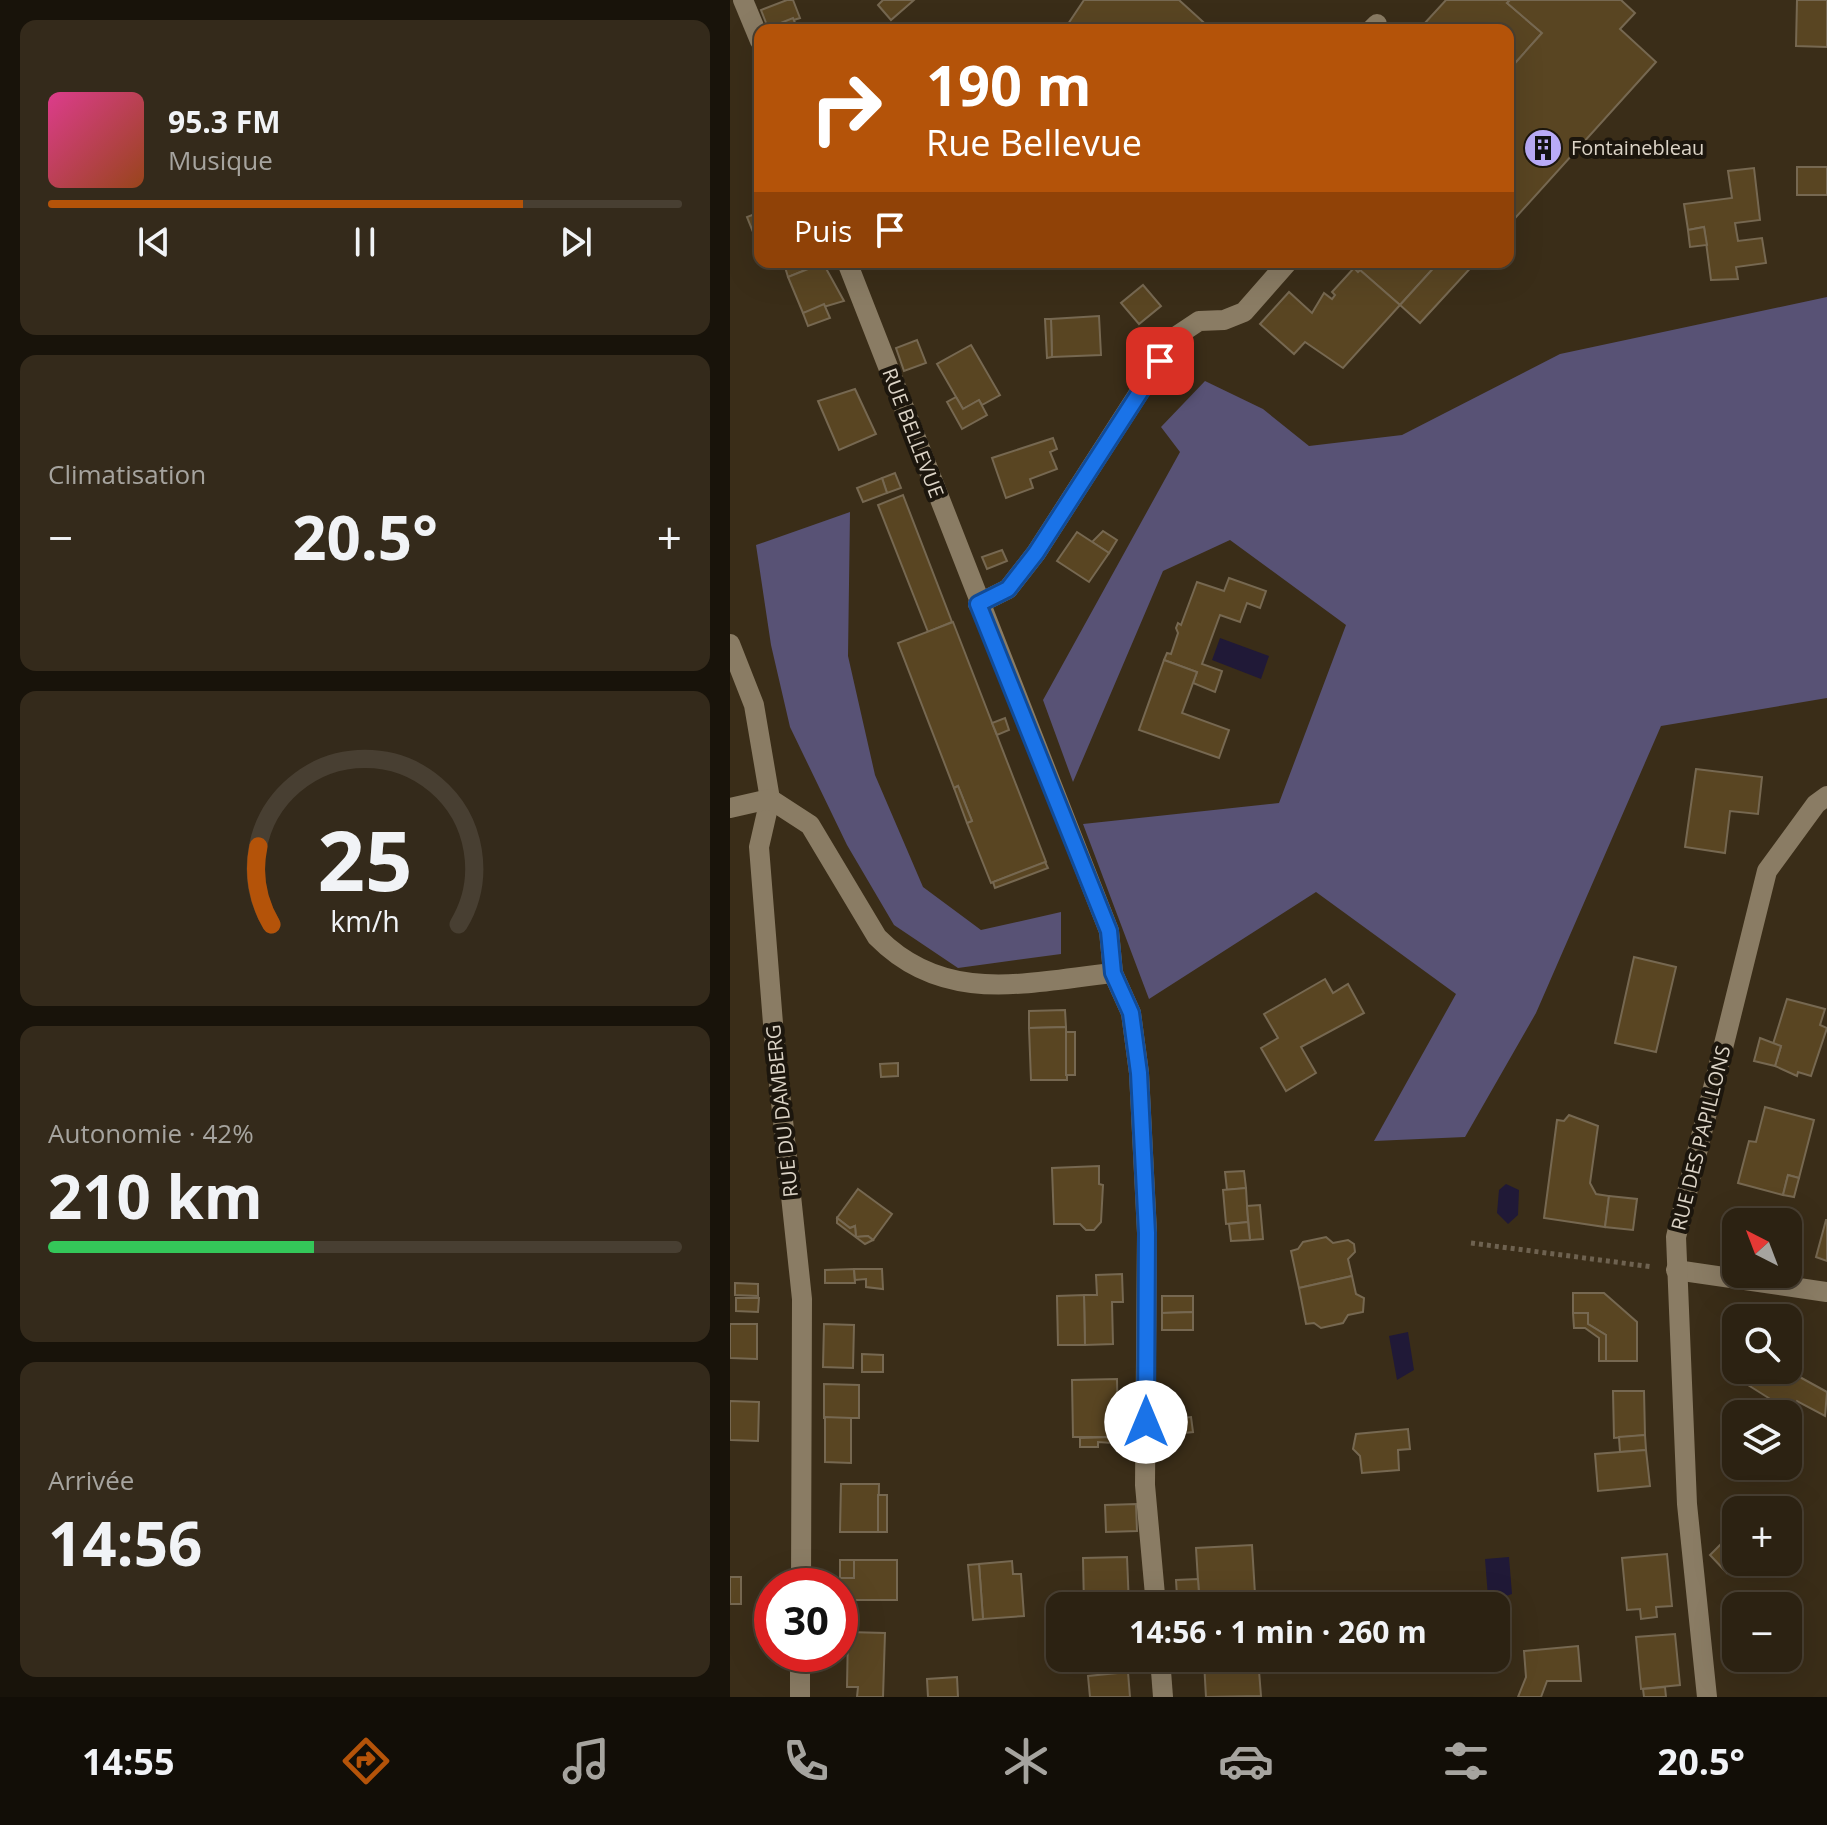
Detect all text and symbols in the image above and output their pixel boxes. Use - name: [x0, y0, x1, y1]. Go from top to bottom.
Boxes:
- text: 190 m: [926, 46, 1092, 122]
- icon: right: [794, 56, 898, 160]
- text: 95.3 FM: [168, 101, 281, 142]
- text: Rue Bellevue: [926, 118, 1142, 167]
- building icon: Fontainebleau: [1522, 127, 1564, 169]
- place label: Fontainebleau: [1571, 134, 1704, 161]
- text: Musique: [168, 142, 273, 178]
- icon: arrive: [868, 208, 912, 252]
- text: Puis: [794, 210, 852, 251]
- icon: previous: [132, 220, 176, 264]
- icon: pause: [343, 220, 387, 264]
- icon: next: [554, 220, 598, 264]
- pin: [1126, 327, 1194, 395]
- icon: arrive: [1138, 339, 1182, 383]
- street label: RUE BELLEVUE: [876, 364, 951, 502]
- text: Climatisation: [48, 456, 206, 492]
- text: 20.5°: [292, 496, 438, 578]
- text: −: [48, 507, 73, 567]
- text: +: [657, 507, 682, 567]
- text: 25: [317, 801, 413, 914]
- text: km/h: [330, 901, 400, 940]
- street label: RUE DU DAMBERG: [759, 1023, 804, 1199]
- street label: RUE DES PAPILLONS: [1664, 1043, 1737, 1233]
- text: Autonomie · 42%: [48, 1115, 254, 1151]
- text: 210 km: [48, 1155, 263, 1237]
- north arrow: [1722, 1208, 1802, 1288]
- map controls: [1722, 1208, 1802, 1672]
- button: search: [1722, 1304, 1802, 1384]
- position arrow: [1104, 1380, 1188, 1464]
- button: layers: [1722, 1400, 1802, 1480]
- text: Arrivée: [48, 1462, 134, 1498]
- button: +: [1722, 1496, 1802, 1576]
- text: 14:56: [48, 1502, 202, 1584]
- speed limit sign: 30: [754, 1568, 858, 1672]
- button: −: [1722, 1592, 1802, 1672]
- text: 14:56 · 1 min · 260 m: [1129, 1611, 1427, 1652]
- icon: directions: [338, 1733, 394, 1789]
- icon: music: [558, 1733, 614, 1789]
- icon: phone: [778, 1733, 834, 1789]
- icon: climate: [998, 1733, 1054, 1789]
- icon: car: [1218, 1733, 1274, 1789]
- icon: filters: [1438, 1733, 1494, 1789]
- text: 14:55: [82, 1737, 175, 1786]
- text: 20.5°: [1658, 1737, 1745, 1786]

